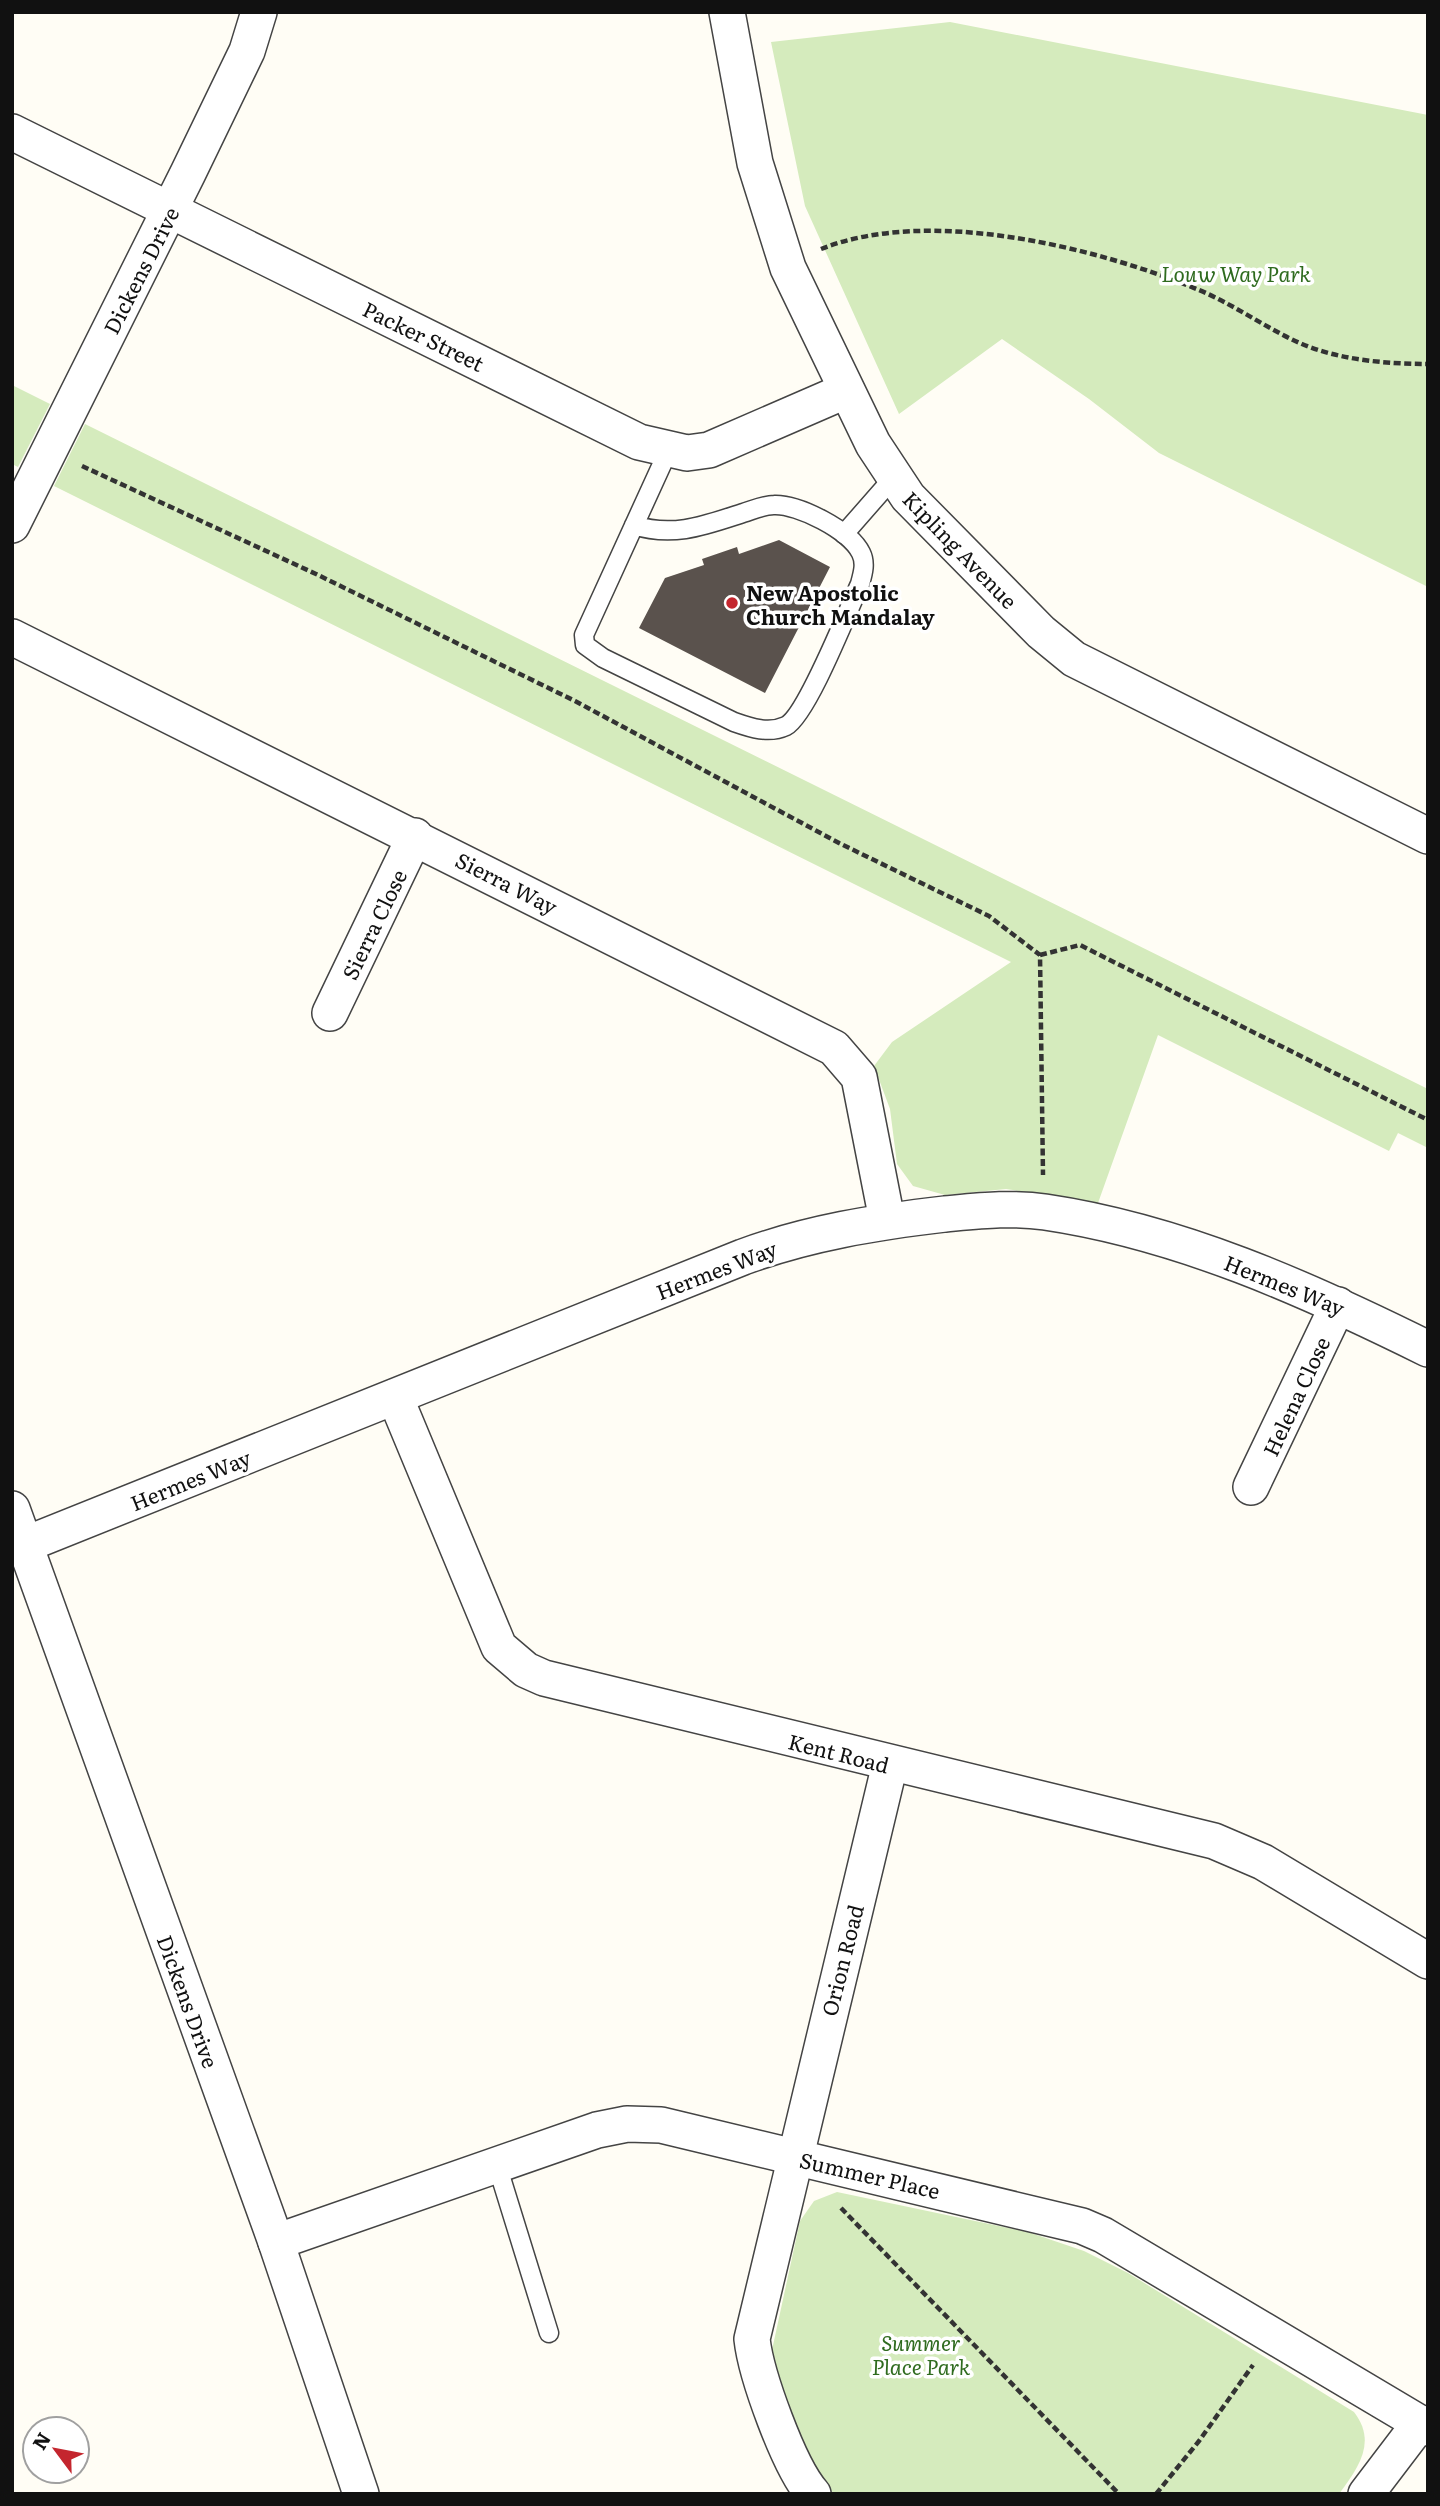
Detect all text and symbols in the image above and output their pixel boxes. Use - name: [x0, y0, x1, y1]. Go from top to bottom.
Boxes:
- street label: Dickens Drive: [95, 201, 185, 339]
- park label: Louw Way Park: [1161, 257, 1311, 288]
- street label: Packer Street: [358, 292, 490, 378]
- street label: Kipling Avenue: [897, 483, 1025, 615]
- place label: New Apostolic Church Mandalay: [746, 576, 935, 631]
- marker: New Apostolic Church Mandalay: [724, 595, 740, 611]
- street label: Sierra Way: [451, 843, 564, 921]
- street label: Sierra Close: [333, 864, 413, 984]
- street label: Hermes Way: [651, 1231, 782, 1306]
- street label: Hermes Way: [1220, 1246, 1351, 1323]
- street label: Helena Close: [1254, 1331, 1336, 1461]
- street label: Hermes Way: [125, 1440, 256, 1517]
- street label: Kent Road: [785, 1724, 893, 1780]
- street label: Orion Road: [812, 1901, 870, 2019]
- street label: Dickens Drive: [151, 1930, 227, 2072]
- street label: Summer Place: [797, 2143, 943, 2205]
- park label: Summer Place Park: [872, 2326, 971, 2381]
- north arrow: [21, 2415, 91, 2485]
- text: N: [25, 2426, 57, 2455]

